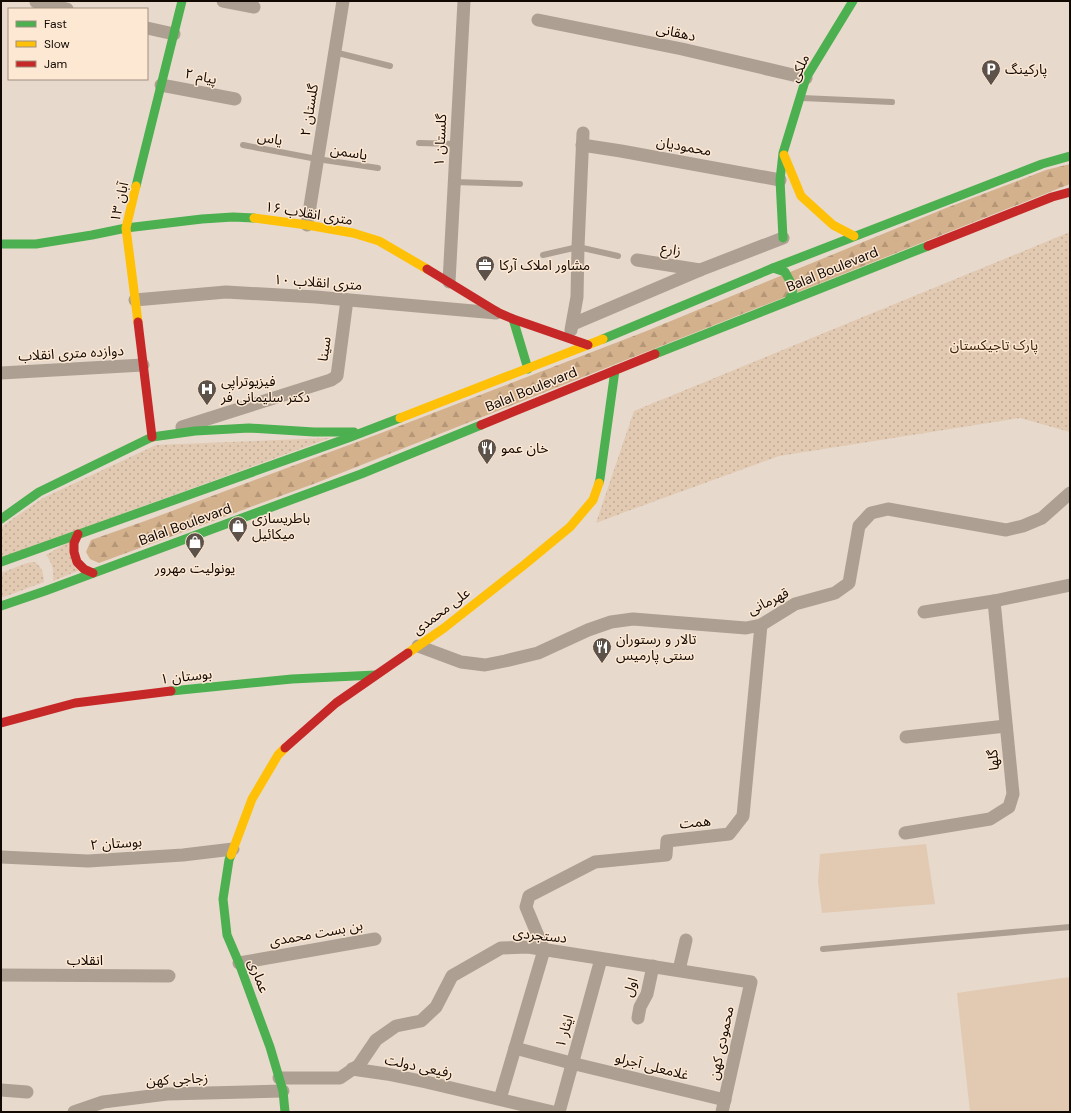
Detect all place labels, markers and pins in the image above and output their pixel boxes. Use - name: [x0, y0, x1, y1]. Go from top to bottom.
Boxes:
- parking icon: پارکینگ: [980, 58, 1002, 86]
- place label: پارکینگ: [1005, 60, 1047, 79]
- office icon: مشاور املاک آرکا: [474, 254, 496, 282]
- place label: مشاور املاک آرکا: [499, 256, 590, 274]
- place label: فیزیوتراپی دکتر سلیمانی فر: [220, 372, 310, 406]
- hospital icon: فیزیوتراپی دکتر سلیمانی فر: [196, 378, 218, 406]
- restaurant icon: خان عمو: [476, 437, 498, 465]
- place label: خان عمو: [501, 439, 548, 457]
- place label: باطریسازی میکائیل: [252, 509, 311, 543]
- shop icon: باطریسازی میکائیل: [227, 515, 249, 543]
- shop icon: یونولیت مهرور: [184, 531, 206, 559]
- place label: یونولیت مهرور: [154, 559, 235, 577]
- place label: تالار و رستوران سنتی پارمیس: [616, 630, 697, 665]
- restaurant icon: تالار و رستوران سنتی پارمیس: [591, 636, 613, 664]

